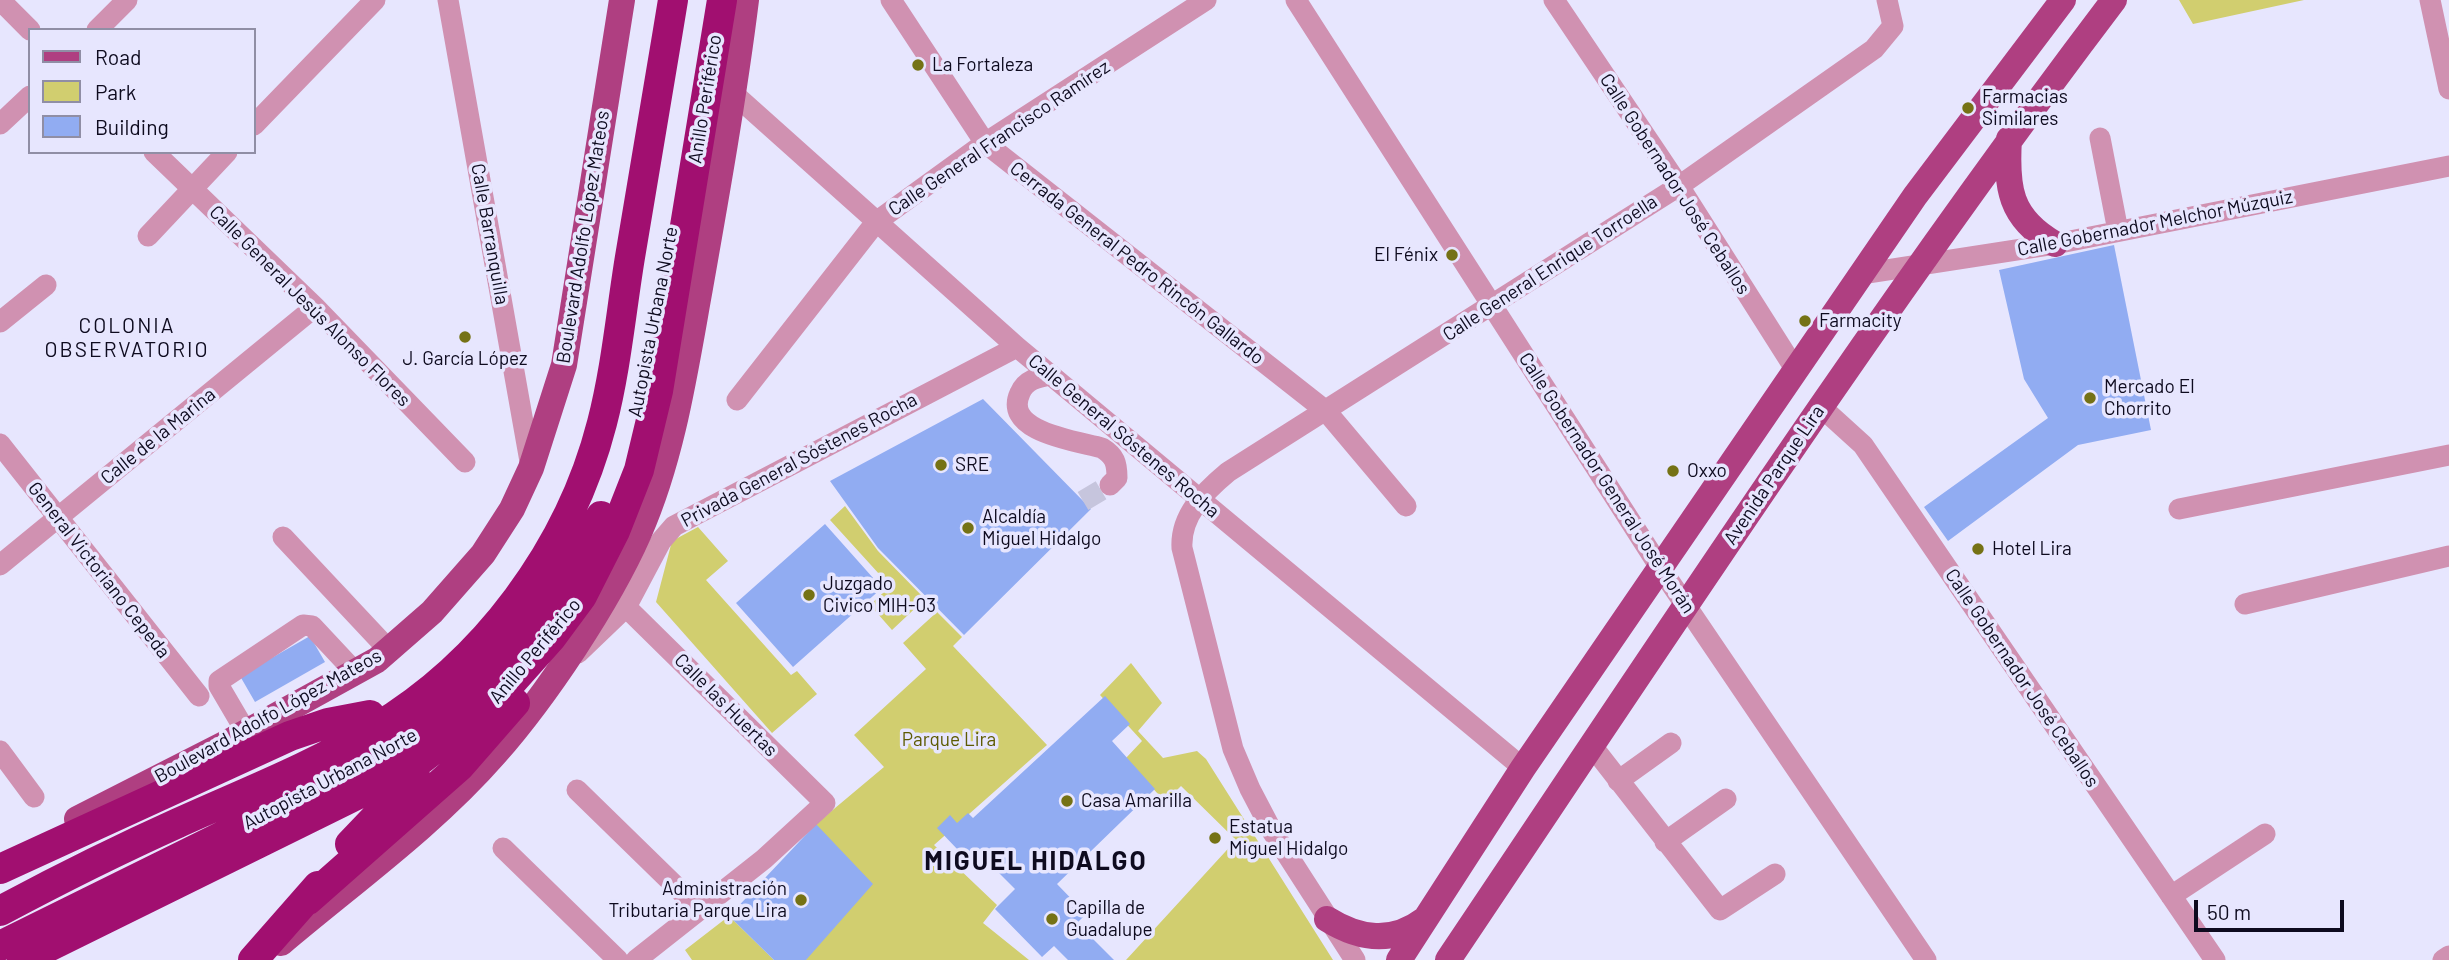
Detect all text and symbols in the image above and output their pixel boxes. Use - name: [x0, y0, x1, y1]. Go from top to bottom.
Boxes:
- legend: [28, 28, 256, 154]
- street label: Anillo Periférico: [684, 33, 726, 165]
- text: Road: [95, 44, 141, 69]
- place label: La Fortaleza: [932, 54, 1033, 76]
- street label: Calle General Francisco Ramírez: [884, 55, 1114, 221]
- marker: La Fortaleza: [910, 57, 926, 73]
- street label: Calle Gobernador José Ceballos: [1595, 69, 1755, 299]
- text: Park: [95, 79, 136, 104]
- place label: Farmacias Similares: [1982, 86, 2068, 130]
- marker: Farmacias Similares: [1960, 100, 1976, 116]
- street label: Boulevard Adolfo López Mateos: [552, 109, 614, 365]
- text: Building: [95, 114, 169, 139]
- street label: Cerrada General Pedro Rincón Gallardo: [1005, 157, 1269, 369]
- street label: Calle Barranquilla: [466, 162, 514, 306]
- street label: Calle Gobernador Melchor Múzquiz: [2015, 185, 2295, 261]
- street label: Calle General Enrique Torroella: [1438, 190, 1662, 346]
- street label: Calle General Jesús Alonso Flores: [205, 201, 415, 411]
- street label: Autopista Urbana Norte: [623, 225, 683, 419]
- place label: El Fénix: [1374, 244, 1438, 266]
- marker: El Fénix: [1444, 247, 1460, 263]
- place label: Farmacity: [1819, 310, 1902, 332]
- district label: COLONIA OBSERVATORIO: [46, 313, 208, 363]
- marker: Farmacity: [1797, 313, 1813, 329]
- marker: J. García López: [457, 329, 473, 345]
- place label: J. García López: [402, 348, 528, 370]
- street label: Calle Gobernador General José Morán: [1514, 348, 1700, 618]
- street label: Calle General Sóstenes Rocha: [1024, 349, 1224, 523]
- place label: Mercado El Chorrito: [2104, 376, 2195, 420]
- street label: Calle de la Marina: [96, 383, 220, 489]
- street label: Privada General Sóstenes Rocha: [677, 388, 921, 532]
- marker: Mercado El Chorrito: [2082, 390, 2098, 406]
- street label: Avenida Parque Lira: [1719, 401, 1829, 549]
- place label: SRE: [955, 454, 989, 476]
- marker: SRE: [933, 457, 949, 473]
- place label: Oxxo: [1687, 460, 1727, 482]
- marker: Oxxo: [1665, 463, 1681, 479]
- street label: General Victoriano Cepeda: [23, 477, 175, 663]
- place label: Alcaldía Miguel Hidalgo: [982, 506, 1101, 550]
- marker: Alcaldía Miguel Hidalgo: [960, 520, 976, 536]
- place label: Hotel Lira: [1992, 538, 2072, 560]
- marker: Hotel Lira: [1970, 541, 1986, 557]
- street label: Calle Gobernador José Ceballos: [1940, 564, 2104, 792]
- place label: Juzgado Civico MIH-03: [823, 573, 936, 617]
- marker: Juzgado Civico MIH-03: [801, 587, 817, 603]
- street label: Anillo Periférico: [484, 594, 586, 708]
- street label: Boulevard Adolfo López Mateos: [151, 644, 385, 788]
- street label: Calle las Huertas: [670, 649, 782, 761]
- street label: Autopista Urbana Norte: [239, 723, 421, 835]
- park label: Parque Lira: [902, 729, 996, 751]
- place label: Casa Amarilla: [1081, 790, 1192, 812]
- marker: Casa Amarilla: [1059, 793, 1075, 809]
- place label: Estatua Miguel Hidalgo: [1229, 816, 1348, 860]
- marker: Estatua Miguel Hidalgo: [1207, 830, 1223, 846]
- district label: MIGUEL HIDALGO: [926, 845, 1146, 877]
- place label: Administración Tributaria Parque Lira: [609, 878, 787, 922]
- scale bar: [2197, 886, 2348, 930]
- marker: Administración Tributaria Parque Lira: [793, 892, 809, 908]
- place label: Capilla de Guadalupe: [1066, 897, 1153, 941]
- text: 50 m: [2207, 899, 2251, 924]
- marker: Capilla de Guadalupe: [1044, 911, 1060, 927]

